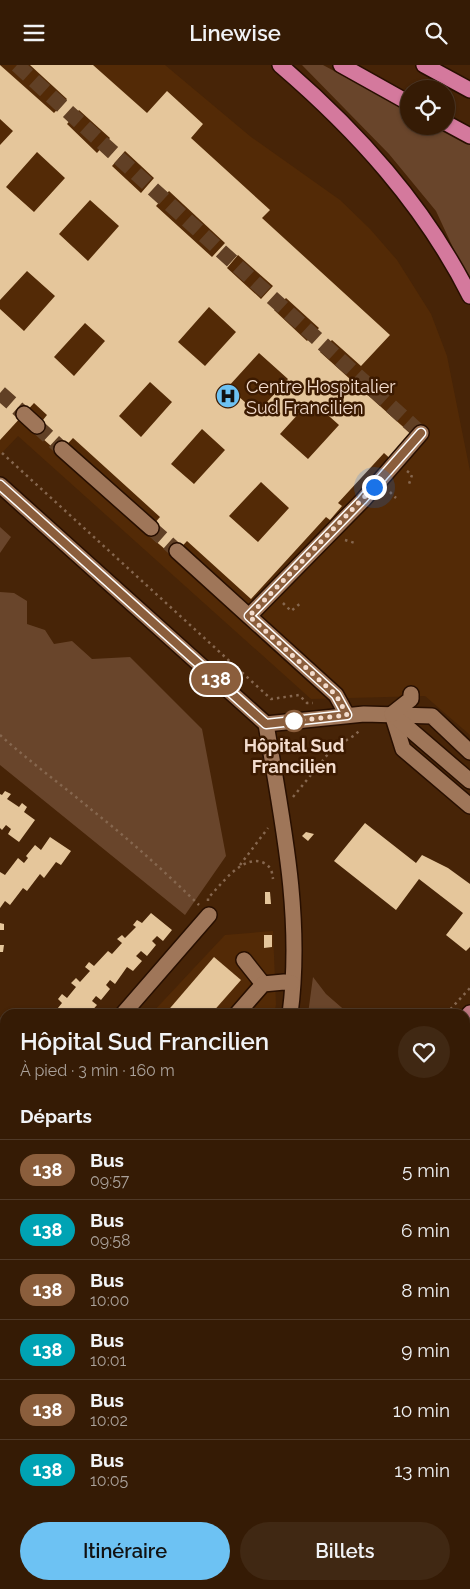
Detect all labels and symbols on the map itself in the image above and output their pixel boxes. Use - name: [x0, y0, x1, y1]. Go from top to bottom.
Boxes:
- place label: Centre Hospitalier Sud Francilien: [246, 376, 396, 418]
- hospital icon: Centre Hospitalier Sud Francilien: [215, 383, 241, 409]
- your location: [362, 475, 387, 500]
- line badge: 138: [187, 663, 245, 695]
- marker: Hôpital Sud Francilien: [283, 710, 305, 732]
- place label: Hôpital Sud Francilien: [244, 735, 344, 777]

